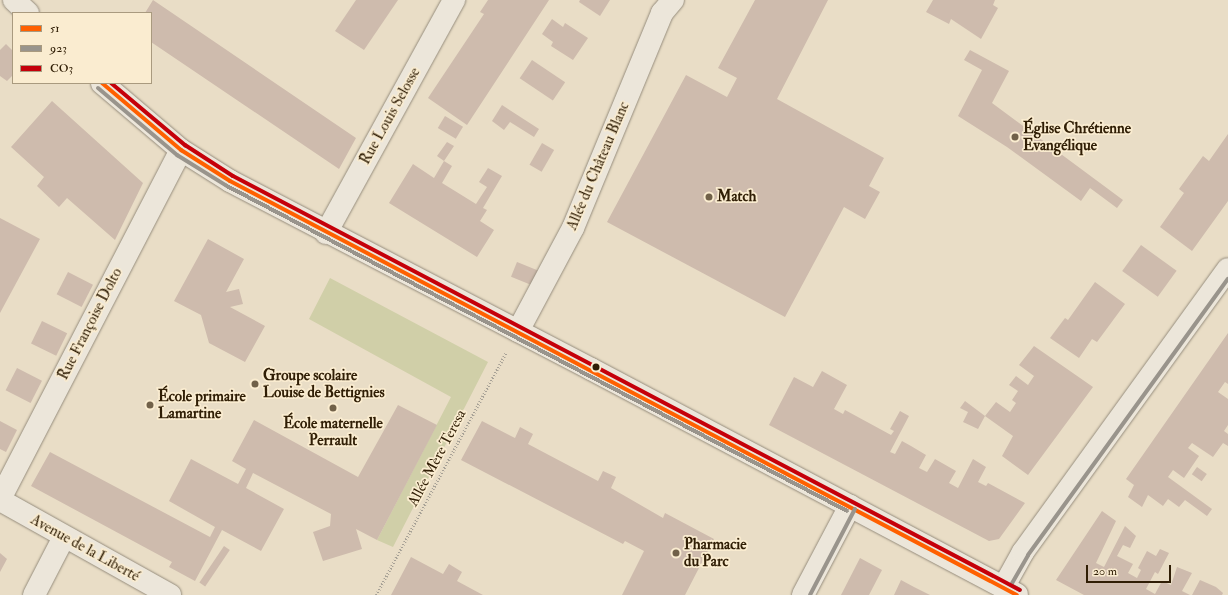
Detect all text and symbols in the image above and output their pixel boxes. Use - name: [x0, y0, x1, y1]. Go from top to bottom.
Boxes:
- legend: [12, 12, 152, 84]
- text: 51: [50, 21, 60, 36]
- text: 923: [50, 41, 67, 56]
- text: CO3: [50, 61, 73, 76]
- street label: Rue Louis Selosse: [356, 64, 424, 168]
- street label: Allée du Château Blanc: [563, 99, 633, 233]
- place label: Église Chrétienne Evangélique: [1023, 119, 1131, 154]
- marker: Église Chrétienne Evangélique: [1010, 132, 1020, 142]
- place label: Match: [717, 188, 756, 206]
- marker: Match: [704, 192, 714, 202]
- street label: Rue Françoise Dolto: [54, 265, 126, 383]
- unlabelled marker: [591, 362, 601, 372]
- place label: Groupe scolaire Louise de Bettignies: [263, 366, 385, 401]
- marker: Groupe scolaire Louise de Bettignies: [250, 379, 260, 389]
- place label: École primaire Lamartine: [158, 387, 246, 422]
- marker: École primaire Lamartine: [145, 400, 155, 410]
- marker: École maternelle Perrault: [328, 403, 338, 413]
- street label: Allée Mère Teresa: [404, 406, 470, 510]
- place label: École maternelle Perrault: [283, 414, 383, 449]
- street label: Avenue de la Liberté: [27, 511, 143, 585]
- place label: Pharmacie du Parc: [684, 535, 746, 570]
- marker: Pharmacie du Parc: [671, 548, 681, 558]
- scale bar: [1088, 557, 1173, 583]
- text: 20 m: [1093, 564, 1117, 579]

